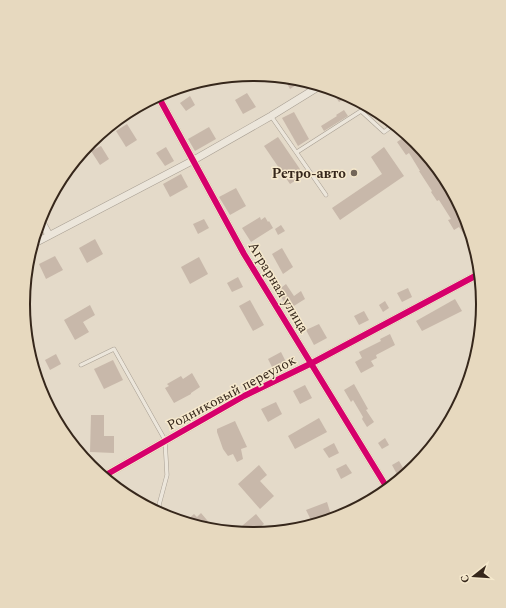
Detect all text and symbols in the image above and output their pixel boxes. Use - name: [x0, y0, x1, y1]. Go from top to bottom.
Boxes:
- place label: Ретро-авто: [272, 163, 346, 184]
- marker: Ретро-авто: [349, 168, 359, 178]
- street label: Аграрная улица: [243, 237, 314, 337]
- street label: Родниковый переулок: [163, 349, 300, 435]
- north arrow: [454, 556, 494, 596]
- text: С: [456, 572, 474, 585]

